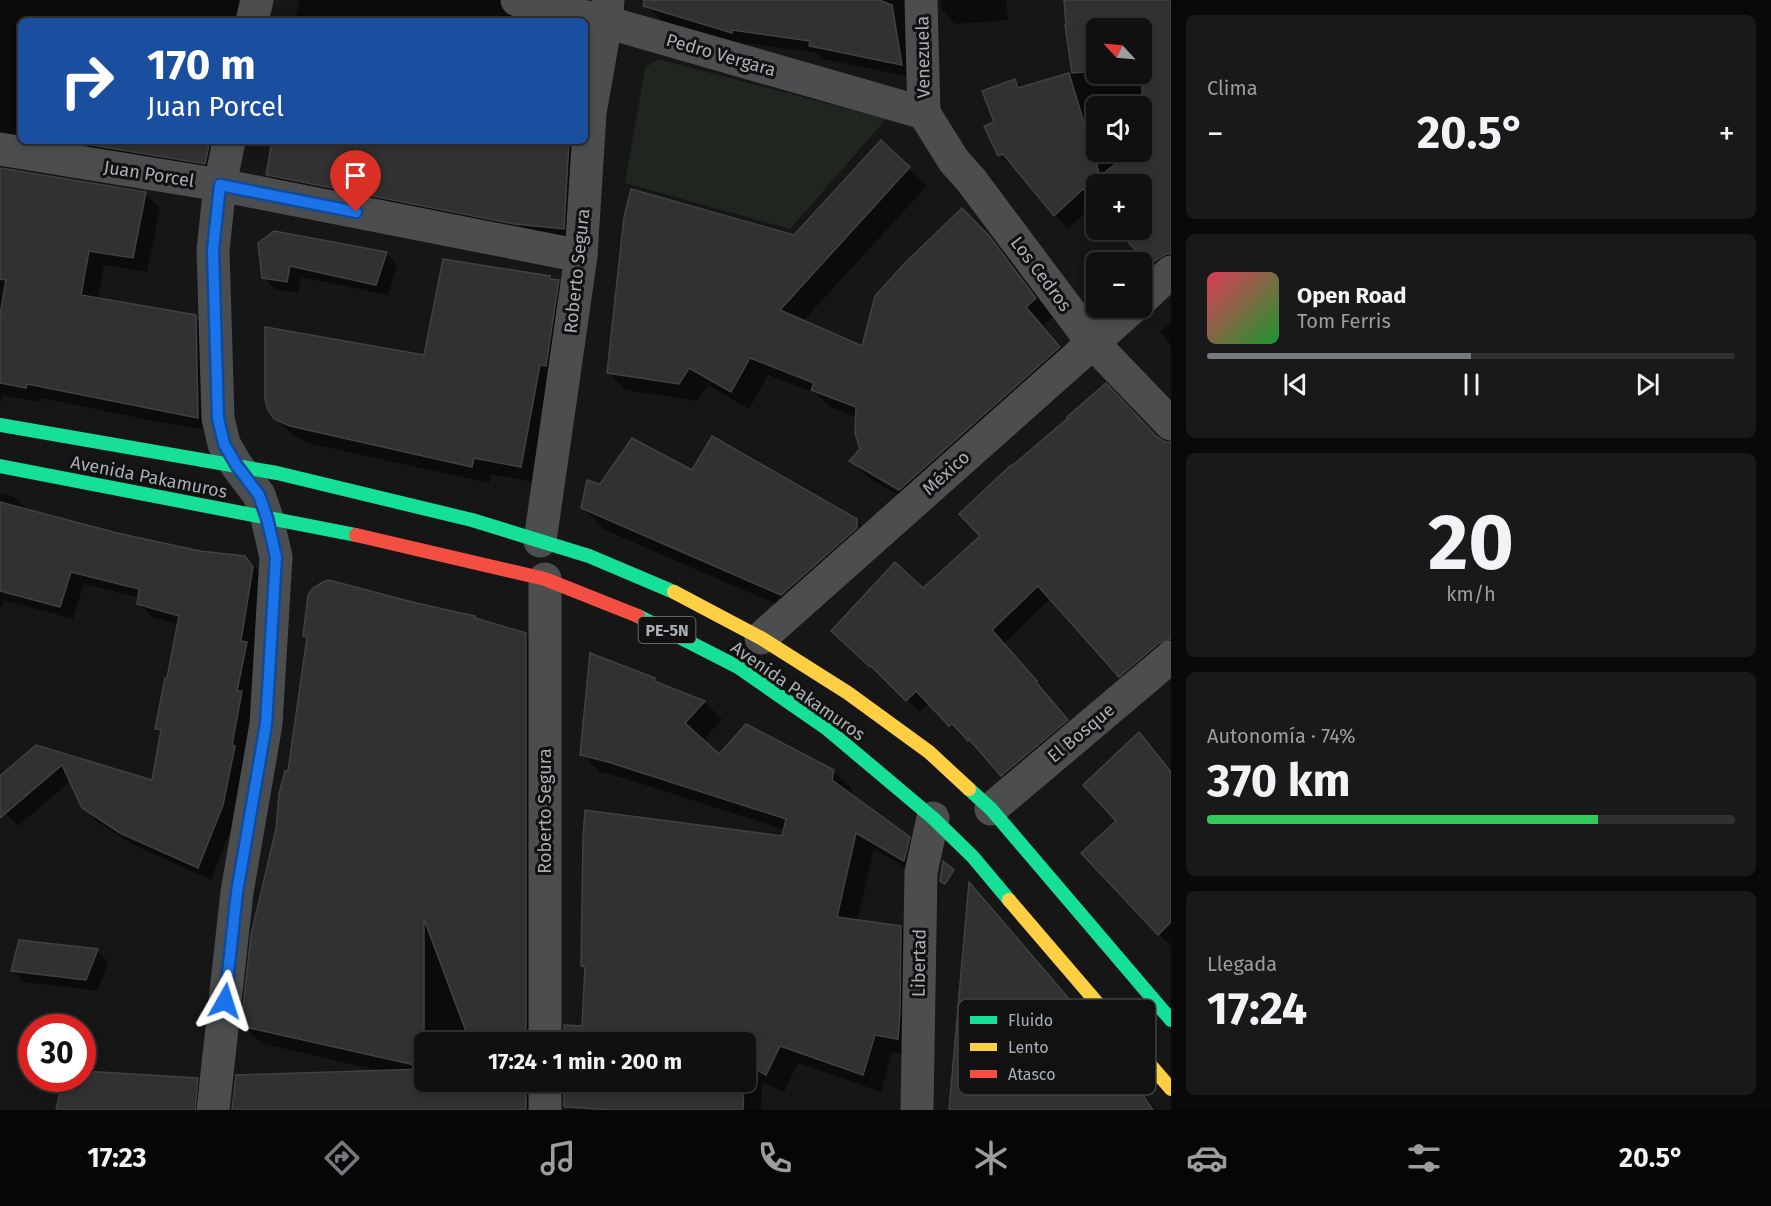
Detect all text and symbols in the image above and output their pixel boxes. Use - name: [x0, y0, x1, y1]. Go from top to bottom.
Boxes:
- street label: Venezuela: [911, 16, 935, 98]
- north arrow: [1086, 18, 1152, 84]
- map controls: [1086, 18, 1152, 318]
- street label: Pedro Vergara: [664, 29, 778, 81]
- text: 170 m: [147, 40, 256, 90]
- icon: right: [48, 42, 126, 120]
- text: Clima: [1207, 76, 1258, 100]
- text: Juan Porcel: [147, 91, 284, 123]
- button: sound: [1086, 96, 1152, 162]
- text: 20.5°: [1417, 106, 1525, 160]
- text: −: [1207, 114, 1224, 154]
- text: +: [1719, 114, 1735, 154]
- pin: [330, 150, 381, 212]
- street label: Juan Porcel: [102, 156, 196, 192]
- icon: arrive: [339, 159, 372, 192]
- button: +: [1086, 174, 1152, 240]
- street label: Roberto Segura: [560, 207, 594, 335]
- street label: Los Cedros: [1006, 232, 1076, 316]
- button: −: [1086, 252, 1152, 318]
- text: Open Road: [1297, 282, 1407, 309]
- text: Tom Ferris: [1297, 309, 1391, 333]
- icon: previous: [1279, 368, 1312, 401]
- icon: pause: [1455, 368, 1488, 401]
- icon: next: [1631, 368, 1664, 401]
- street label: México: [918, 446, 974, 500]
- street label: Avenida Pakamuros: [69, 451, 229, 503]
- text: 20: [1428, 496, 1514, 590]
- text: km/h: [1446, 582, 1496, 606]
- road number: PE-5N: [638, 617, 696, 643]
- street label: Avenida Pakamuros: [727, 636, 869, 746]
- street label: El Bosque: [1043, 699, 1119, 767]
- text: Autonomía · 74%: [1207, 724, 1356, 748]
- street label: Roberto Segura: [534, 748, 556, 874]
- text: 370 km: [1207, 754, 1351, 808]
- street label: Libertad: [907, 929, 931, 997]
- text: Llegada: [1207, 952, 1277, 976]
- position arrow: [193, 969, 257, 1033]
- text: 17:24: [1207, 982, 1307, 1036]
- legend: [958, 999, 1156, 1095]
- text: Fluido: [1008, 1011, 1053, 1030]
- speed limit sign: 30: [18, 1014, 96, 1092]
- text: Lento: [1008, 1038, 1049, 1057]
- text: 17:24 · 1 min · 200 m: [488, 1048, 682, 1075]
- text: Atasco: [1008, 1065, 1056, 1084]
- icon: directions: [321, 1137, 363, 1179]
- icon: music: [537, 1137, 579, 1179]
- icon: phone: [754, 1137, 796, 1179]
- icon: climate: [970, 1137, 1012, 1179]
- icon: car: [1186, 1137, 1228, 1179]
- icon: filters: [1403, 1137, 1445, 1179]
- text: 17:23: [87, 1142, 147, 1174]
- text: 20.5°: [1619, 1142, 1684, 1174]

